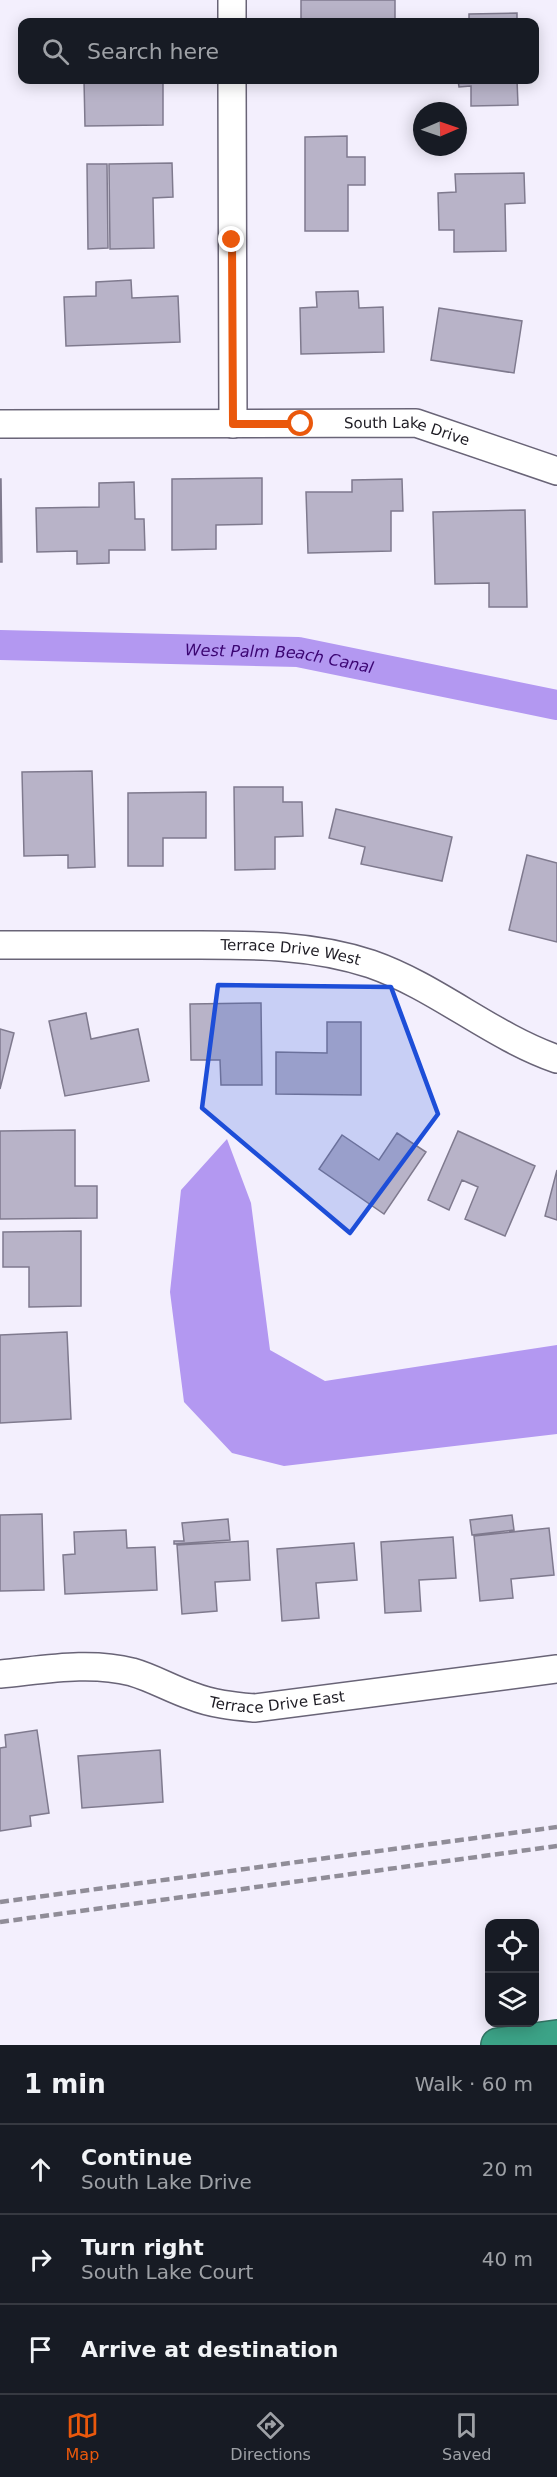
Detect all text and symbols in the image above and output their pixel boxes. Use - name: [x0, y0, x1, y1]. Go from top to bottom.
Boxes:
- search box: [18, 18, 539, 84]
- icon: search: [39, 35, 72, 68]
- text: Search here: [87, 39, 219, 64]
- north arrow: [413, 102, 467, 156]
- route end: [218, 226, 244, 252]
- route start: [287, 410, 313, 436]
- street label: South Lake Drive: [344, 414, 472, 450]
- water label: West Palm Beach Canal: [185, 640, 376, 677]
- street label: Terrace Drive West: [219, 936, 363, 969]
- street label: Terrace Drive East: [206, 1687, 346, 1717]
- map controls: [485, 1919, 539, 2027]
- button: locate: [485, 1919, 539, 1973]
- button: layers: [485, 1973, 539, 2027]
- text: 1 min: [24, 2069, 106, 2099]
- text: Walk · 60 m: [415, 2072, 533, 2096]
- text: Continue: [81, 2145, 192, 2170]
- icon: ahead: [24, 2153, 57, 2186]
- text: 20 m: [482, 2157, 533, 2181]
- text: South Lake Drive: [81, 2170, 252, 2194]
- text: Turn right: [81, 2235, 204, 2260]
- icon: right: [24, 2243, 57, 2276]
- text: 40 m: [482, 2247, 533, 2271]
- text: South Lake Court: [81, 2260, 253, 2284]
- icon: arrive: [24, 2333, 57, 2366]
- text: Arrive at destination: [81, 2337, 338, 2362]
- tab: Map: [66, 2409, 99, 2464]
- tab: Directions: [230, 2409, 311, 2464]
- tab: Saved: [442, 2409, 491, 2464]

